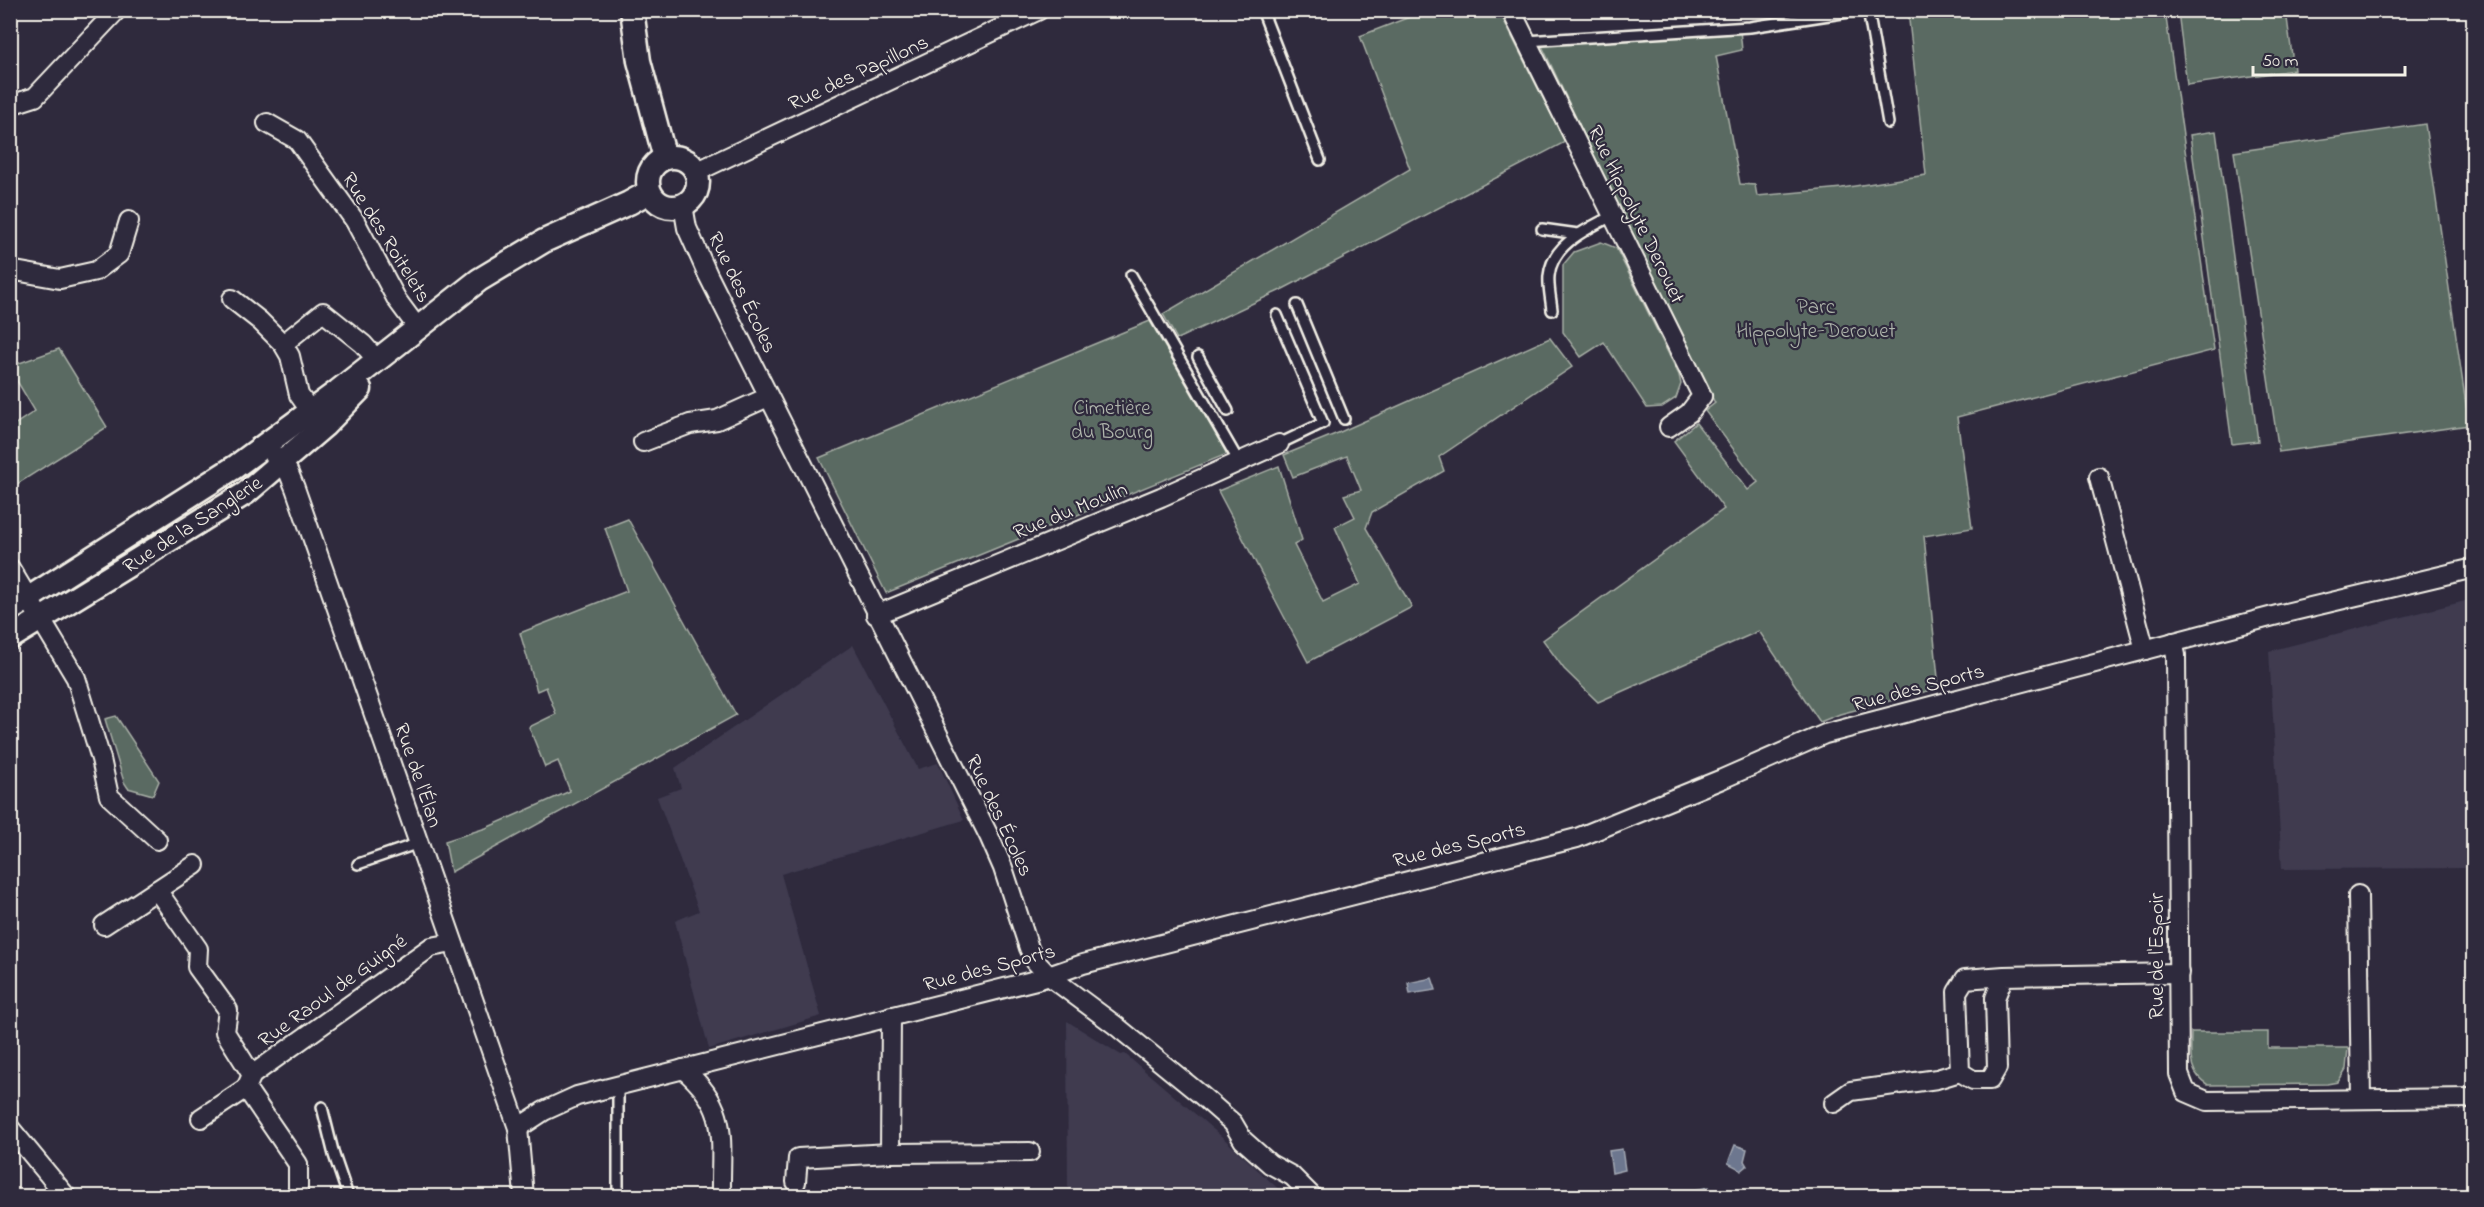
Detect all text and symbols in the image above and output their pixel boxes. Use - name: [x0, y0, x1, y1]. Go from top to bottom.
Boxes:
- street label: Rue des Papillons: [784, 28, 934, 119]
- scale bar: [2253, 39, 2404, 77]
- text: 50 m: [2262, 49, 2299, 75]
- street label: Rue Hippolyte Derouet: [1577, 121, 1691, 310]
- street label: Rue des Roitelets: [333, 167, 437, 309]
- street label: Rue des Écoles: [699, 227, 783, 358]
- park label: Parc Hippolyte-Derouet: [1736, 293, 1896, 349]
- park label: Cimetière du Bourg: [1071, 394, 1153, 450]
- street label: Rue de la Sanglerie: [117, 469, 270, 584]
- street label: Rue du Moulin: [1009, 475, 1132, 548]
- street label: Rue des Sports: [1849, 657, 1988, 721]
- street label: Rue de l'Élan: [385, 720, 449, 832]
- street label: Rue des Écoles: [957, 750, 1040, 882]
- street label: Rue des Sports: [1390, 815, 1529, 877]
- street label: Rue de l'Espoir: [2143, 892, 2173, 1019]
- street label: Rue Raoul de Guigné: [253, 927, 415, 1058]
- street label: Rue des Sports: [920, 937, 1059, 1001]

